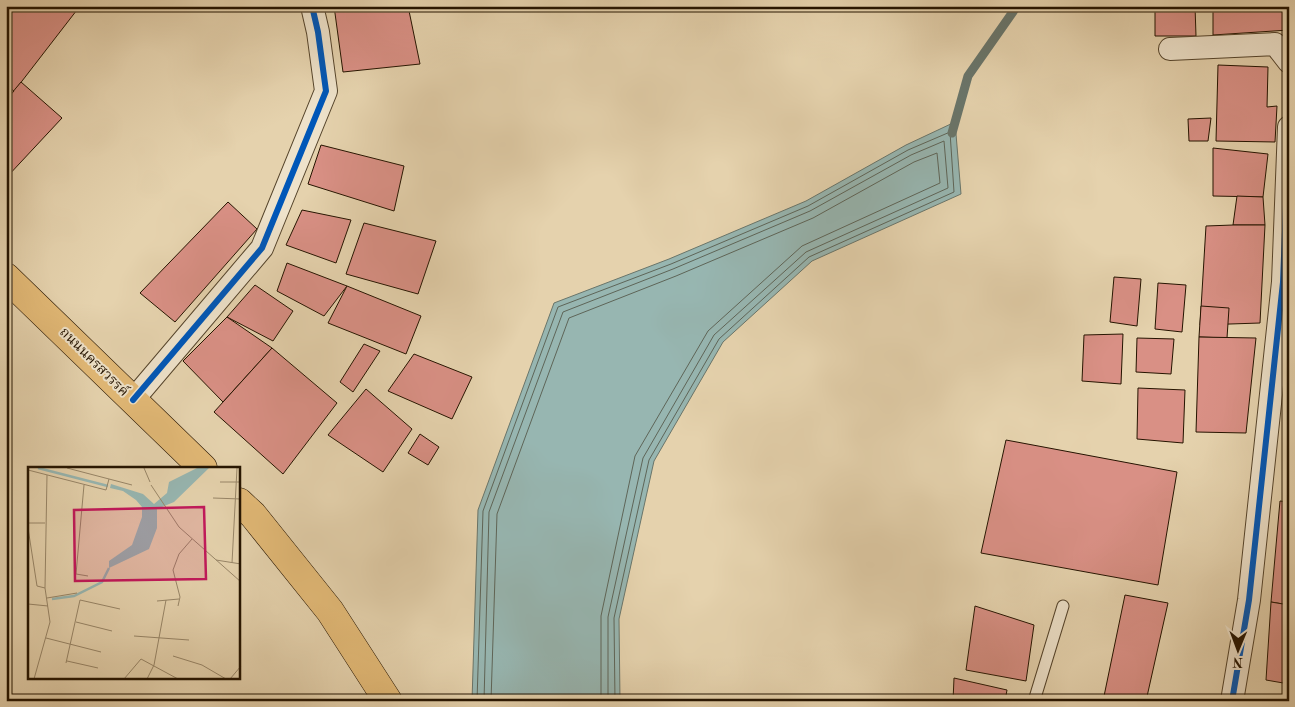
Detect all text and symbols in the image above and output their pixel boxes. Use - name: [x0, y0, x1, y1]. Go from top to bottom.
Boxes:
- street label: ถนนนครสวรรค์: [57, 323, 133, 399]
- inset map: [28, 467, 240, 680]
- north arrow: [1212, 624, 1262, 674]
- text: N: [1232, 655, 1243, 669]

